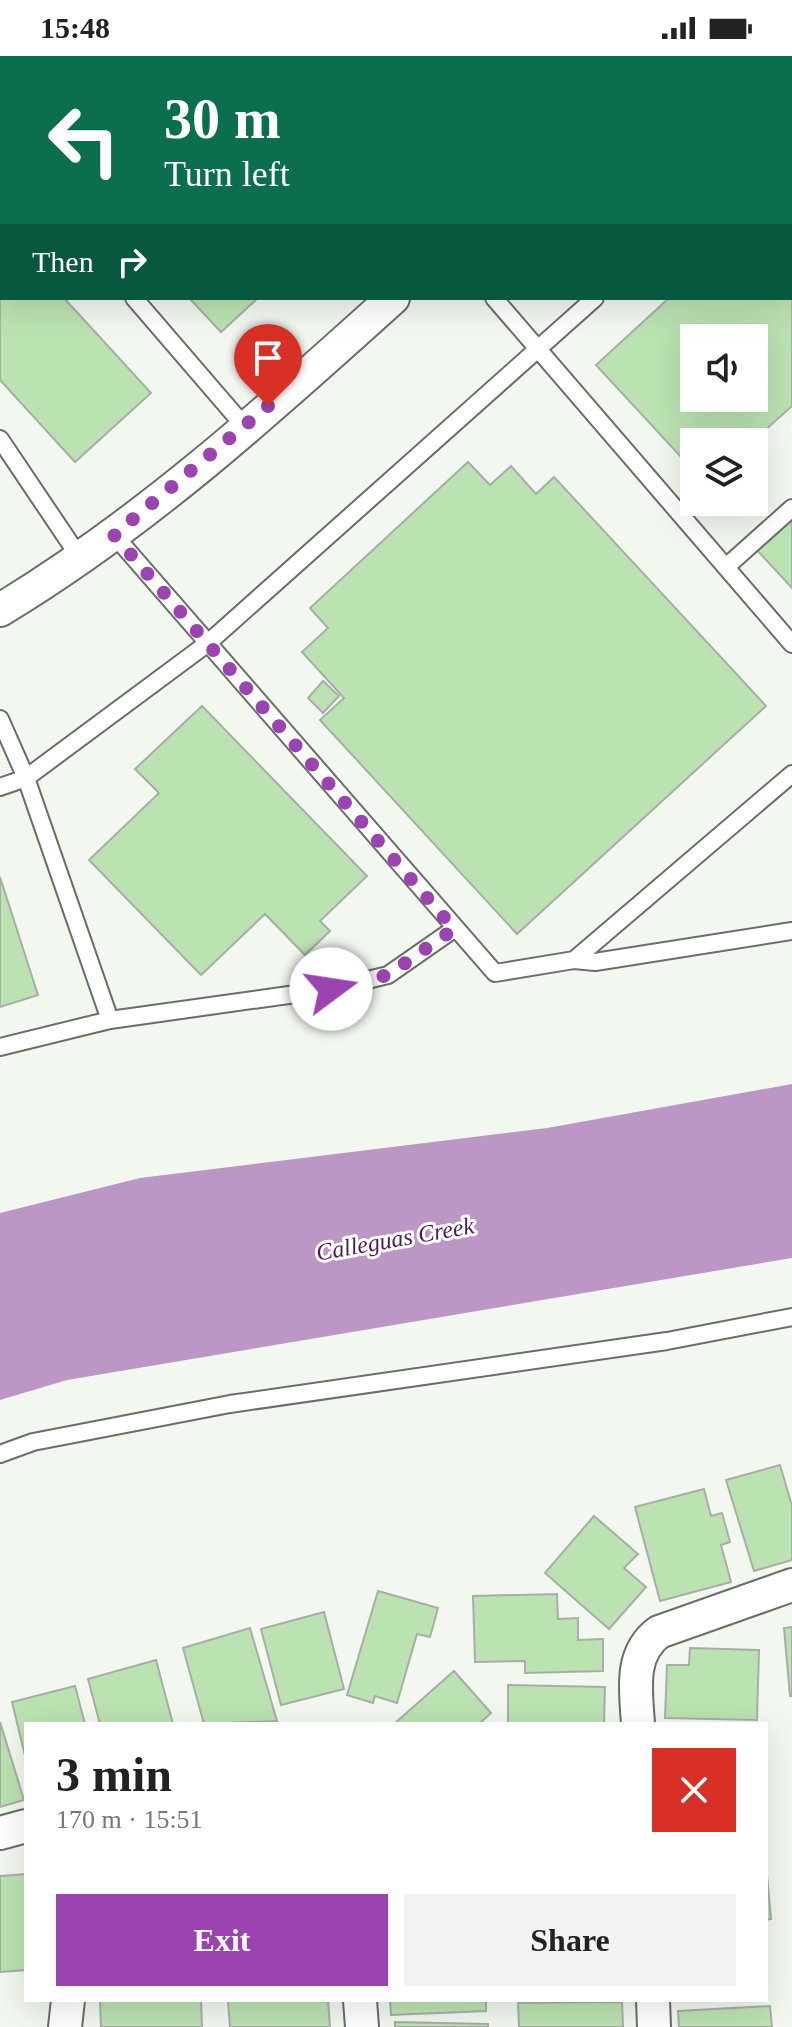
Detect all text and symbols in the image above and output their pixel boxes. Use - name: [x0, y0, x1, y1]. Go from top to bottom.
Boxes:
- text: 15:48: [40, 11, 110, 44]
- icon: left: [32, 88, 136, 192]
- text: 30 m: [164, 88, 281, 150]
- text: Turn left: [164, 154, 290, 194]
- icon: right: [110, 240, 154, 284]
- text: Then: [32, 245, 94, 278]
- pin: [234, 324, 302, 406]
- map controls: [680, 324, 768, 516]
- button: sound: [680, 324, 768, 412]
- icon: arrive: [246, 336, 290, 380]
- button: layers: [680, 428, 768, 516]
- position arrow: [289, 947, 373, 1031]
- water label: Calleguas Creek: [314, 1212, 476, 1266]
- text: 3 min: [56, 1748, 172, 1801]
- button: close: [652, 1748, 736, 1832]
- text: 170 m · 15:51: [56, 1805, 203, 1834]
- button: Exit: [56, 1894, 388, 1986]
- button: Share: [404, 1894, 736, 1986]

